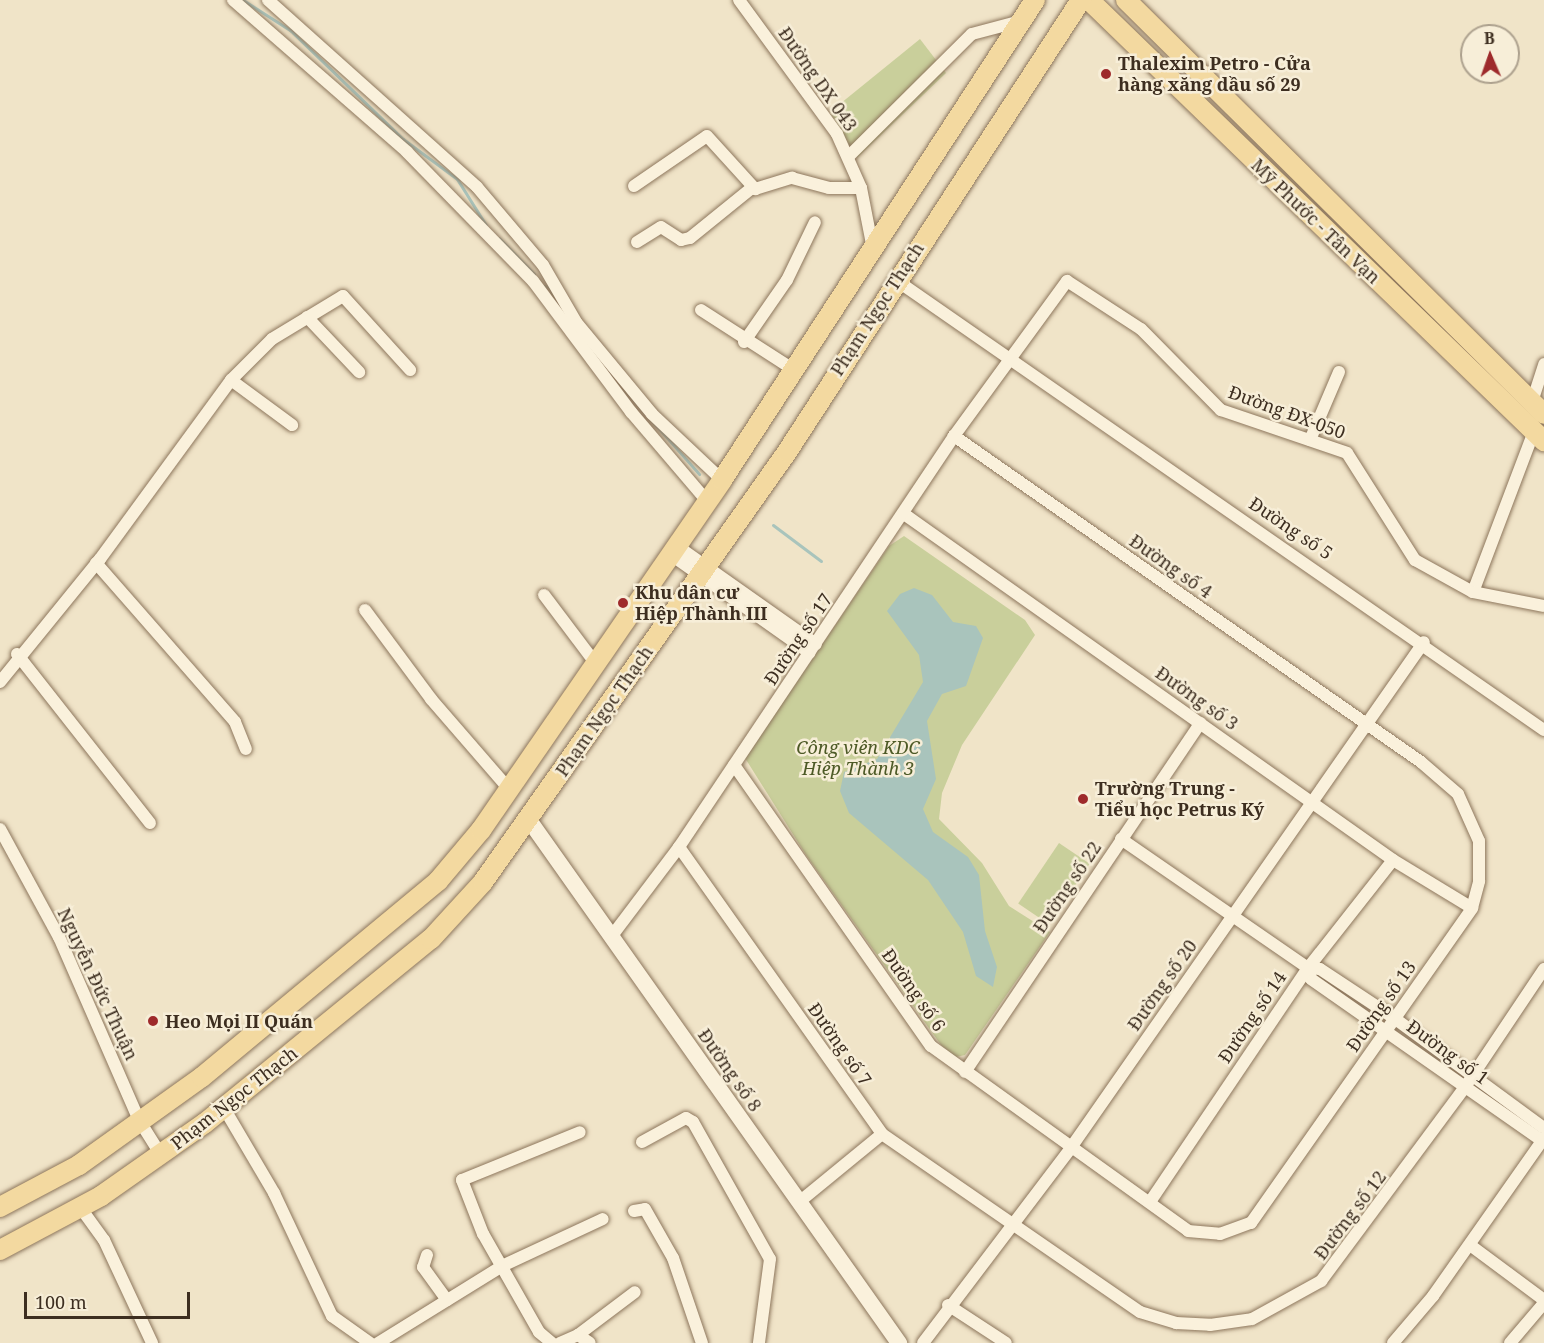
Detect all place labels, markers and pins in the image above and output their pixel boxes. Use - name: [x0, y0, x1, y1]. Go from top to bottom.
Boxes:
- place label: Thalexim Petro - Cửa hàng xăng dầu số 29: [1118, 53, 1311, 96]
- marker: Thalexim Petro - Cửa hàng xăng dầu số 29: [1099, 67, 1113, 81]
- place label: Khu dân cư Hiệp Thành III: [635, 582, 768, 624]
- marker: Khu dân cư Hiệp Thành III: [616, 596, 630, 610]
- place label: Trường Trung - Tiểu học Petrus Ký: [1095, 778, 1264, 820]
- marker: Trường Trung - Tiểu học Petrus Ký: [1076, 792, 1090, 806]
- place label: Heo Mọi II Quán: [165, 1010, 313, 1032]
- marker: Heo Mọi II Quán: [146, 1014, 160, 1028]

